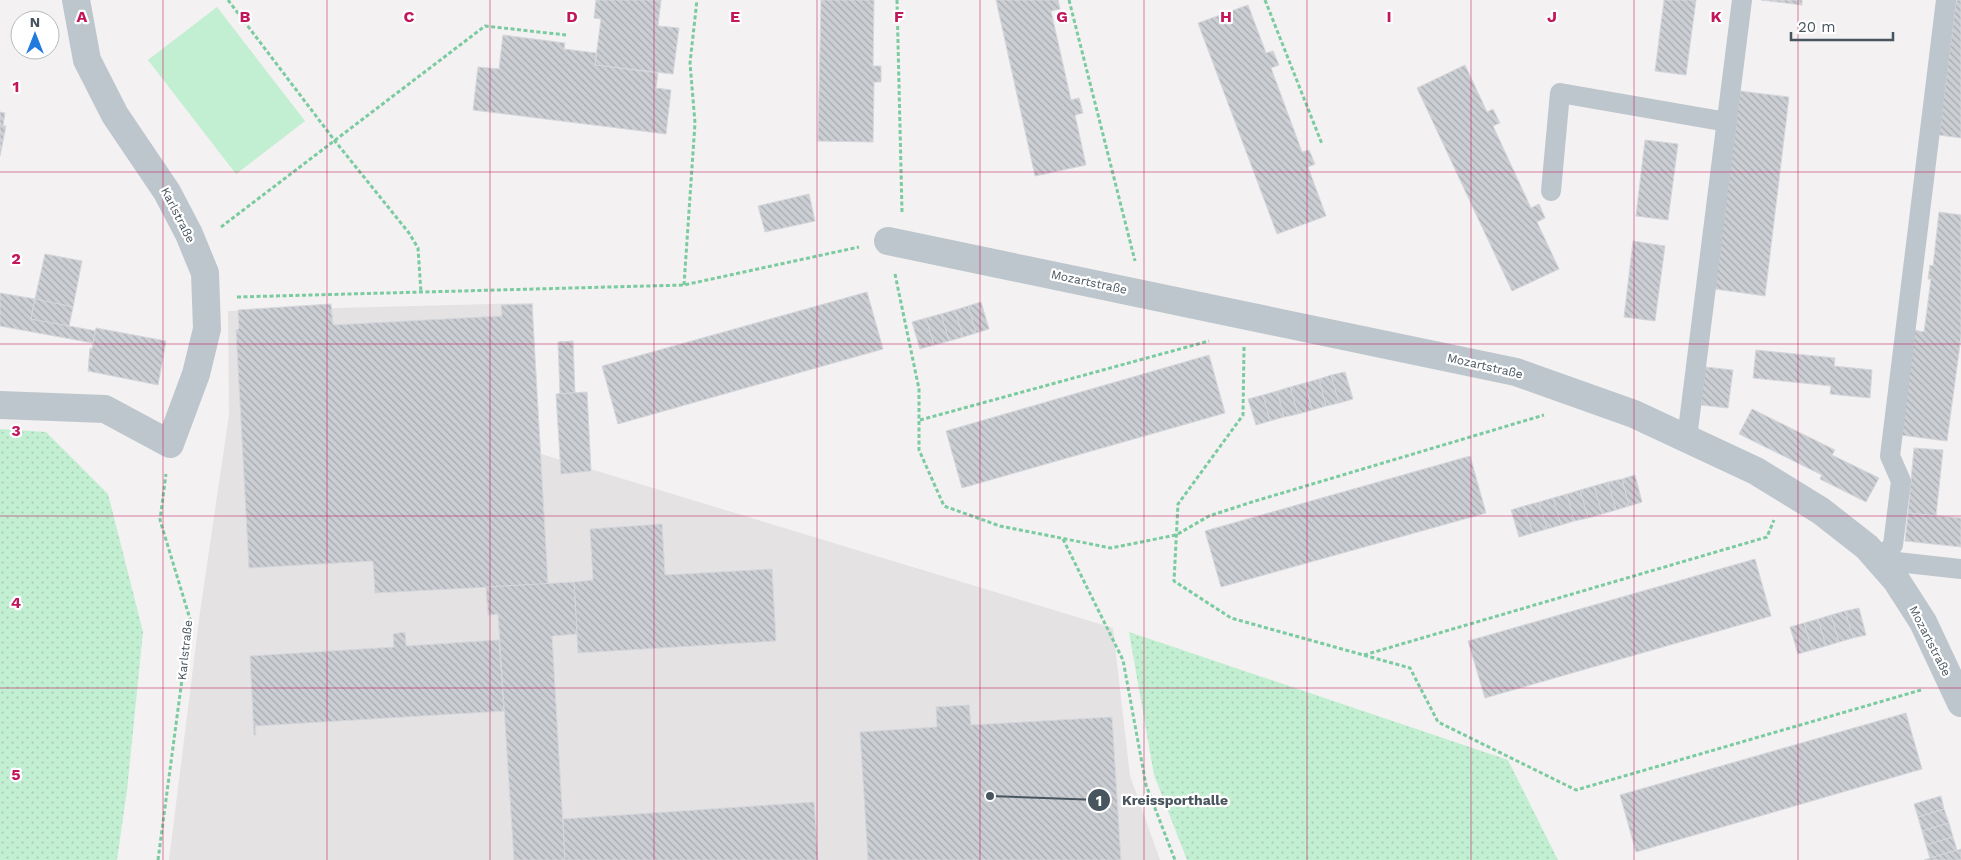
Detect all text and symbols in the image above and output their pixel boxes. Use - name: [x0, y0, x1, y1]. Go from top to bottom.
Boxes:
- text: A: [77, 7, 88, 26]
- text: B: [240, 7, 251, 26]
- text: C: [404, 7, 415, 26]
- text: D: [566, 7, 578, 26]
- text: E: [730, 7, 740, 26]
- text: F: [894, 7, 904, 26]
- text: G: [1056, 7, 1068, 26]
- text: H: [1220, 7, 1232, 26]
- text: I: [1386, 7, 1392, 26]
- text: J: [1547, 7, 1557, 26]
- text: K: [1710, 7, 1722, 26]
- north arrow: [10, 10, 60, 60]
- scale bar: [1791, 10, 1894, 42]
- text: N: [30, 14, 40, 30]
- text: 20 m: [1798, 18, 1836, 36]
- text: 1: [13, 77, 19, 96]
- street label: Karlstraße: [158, 185, 198, 245]
- text: 2: [11, 249, 21, 268]
- street label: Mozartstraße: [1050, 267, 1128, 297]
- street label: Mozartstraße: [1446, 350, 1524, 382]
- text: 3: [11, 421, 21, 440]
- text: 4: [11, 593, 21, 612]
- street label: Mozartstraße: [1906, 603, 1954, 679]
- street label: Karlstraße: [175, 619, 195, 681]
- text: 5: [11, 765, 21, 784]
- callout: Kreissporthalle: [1087, 786, 1238, 815]
- text: 1: [1096, 792, 1102, 810]
- text: Kreissporthalle: [1122, 792, 1228, 808]

